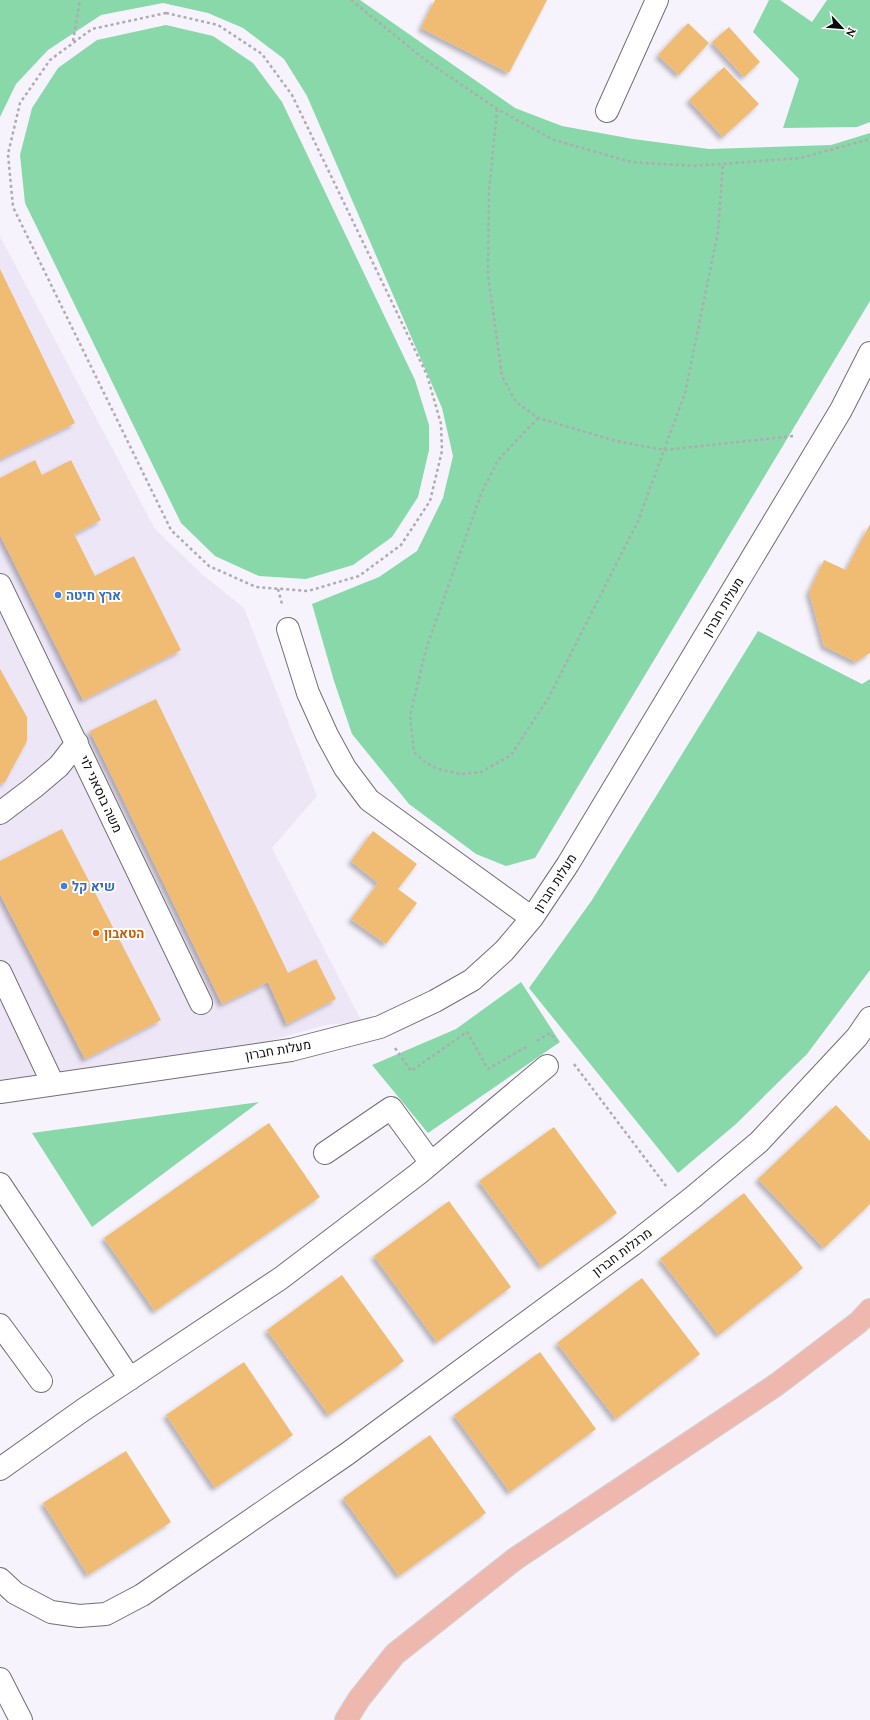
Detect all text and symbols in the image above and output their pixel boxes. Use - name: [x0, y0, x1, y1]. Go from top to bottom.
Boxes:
- north arrow: [822, 8, 862, 48]
- text: N: [843, 25, 859, 40]
- street label: מעלות חברון: [699, 574, 747, 640]
- place label: ארץ חיטה: [66, 587, 121, 604]
- marker: ארץ חיטה: [53, 590, 63, 600]
- street label: משה בוסאני לוי: [76, 753, 126, 835]
- street label: מעלות חברון: [530, 850, 580, 916]
- place label: שיא קל: [72, 878, 115, 895]
- marker: שיא קל: [59, 881, 69, 891]
- place label: הטאבון: [104, 925, 144, 942]
- marker: הטאבון: [91, 928, 101, 938]
- street label: מעלות חברון: [244, 1036, 312, 1064]
- street label: מרגלות חברון: [589, 1224, 655, 1280]

